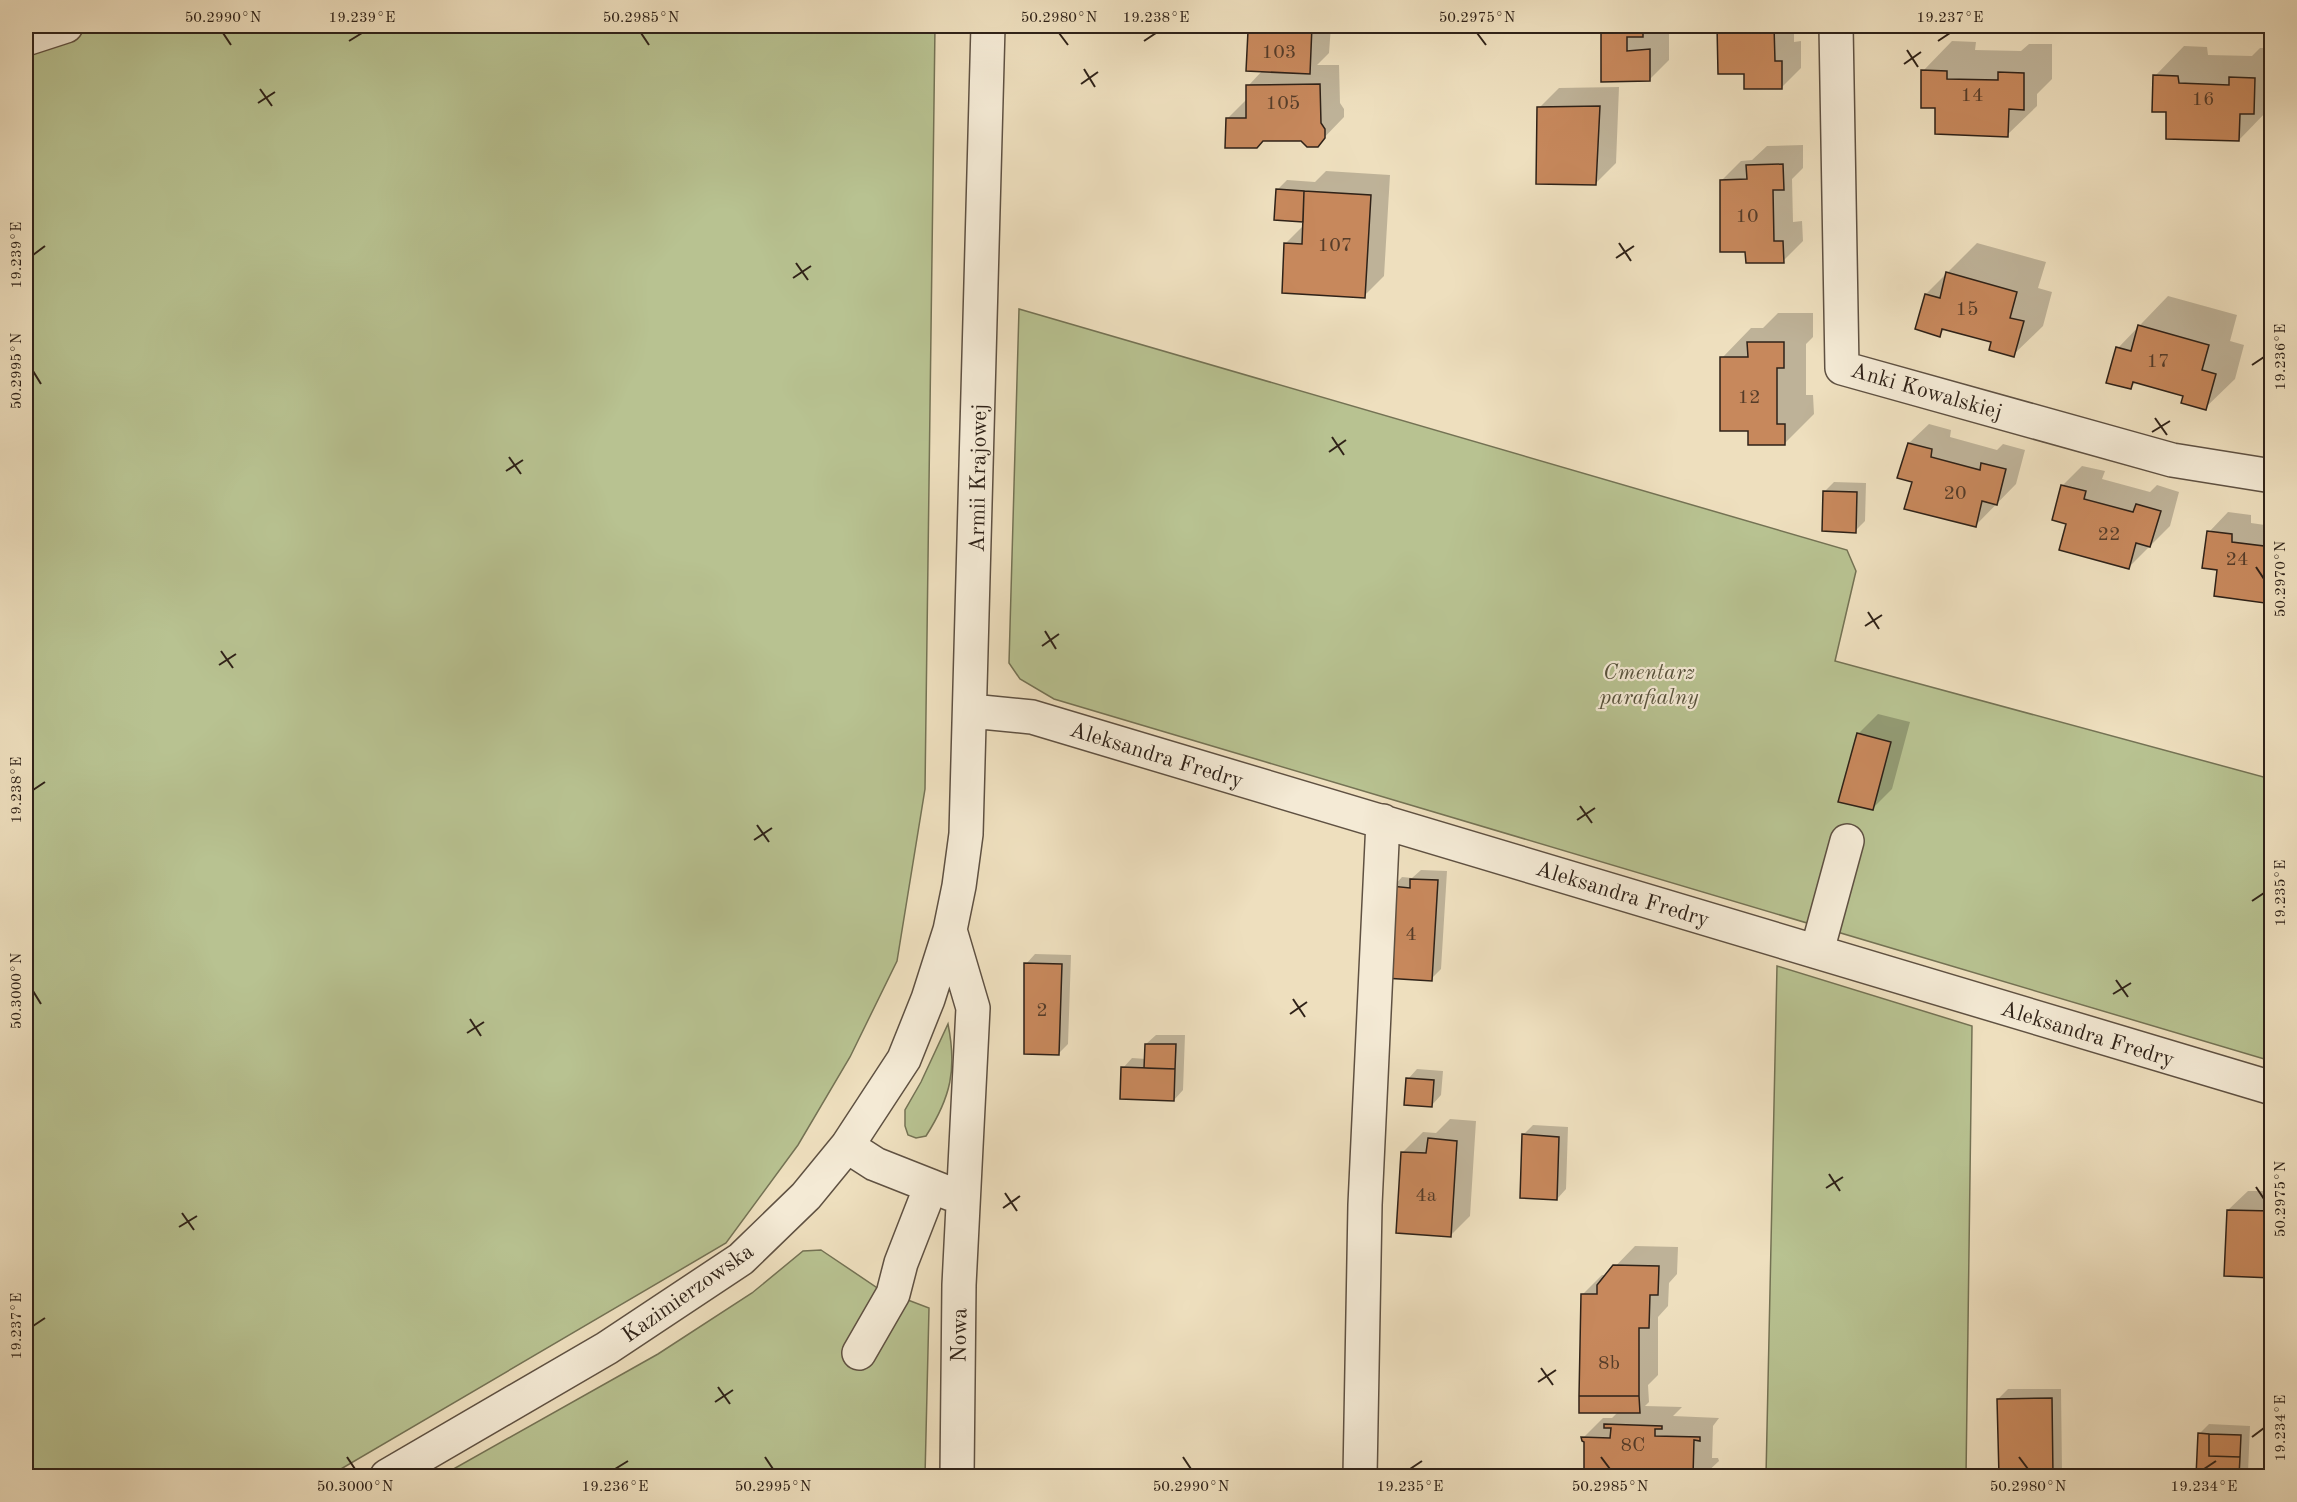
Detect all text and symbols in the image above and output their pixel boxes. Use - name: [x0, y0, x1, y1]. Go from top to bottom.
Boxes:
- text: 50.2990°N: [185, 11, 262, 26]
- text: 19.239°E: [329, 11, 395, 26]
- text: 50.2985°N: [603, 11, 680, 26]
- text: 50.2980°N: [1021, 11, 1098, 26]
- text: 19.238°E: [1123, 11, 1189, 26]
- text: 50.2975°N: [1439, 11, 1516, 26]
- text: 19.237°E: [1917, 11, 1983, 26]
- house number: 103: [1262, 43, 1296, 63]
- house number: 14: [1960, 86, 1984, 106]
- house number: 16: [2191, 90, 2215, 110]
- house number: 105: [1266, 94, 1300, 114]
- house number: 10: [1735, 207, 1759, 227]
- text: 19.239°E: [10, 222, 25, 288]
- house number: 107: [1318, 236, 1352, 256]
- house number: 15: [1955, 300, 1979, 320]
- text: 19.236°E: [2274, 324, 2289, 390]
- text: 50.2995°N: [10, 332, 25, 409]
- house number: 17: [2146, 352, 2170, 372]
- street label: Anki Kowalskiej: [1848, 360, 2005, 424]
- house number: 12: [1737, 388, 1761, 408]
- street label: Armii Krajowej: [967, 404, 991, 553]
- house number: 20: [1943, 484, 1967, 504]
- house number: 22: [2097, 525, 2121, 545]
- text: 50.2970°N: [2274, 540, 2289, 617]
- house number: 24: [2225, 550, 2249, 570]
- park label: Cmentarz parafialny: [1597, 662, 1699, 709]
- street label: Aleksandra Fredry: [1067, 719, 1246, 793]
- text: 19.238°E: [10, 757, 25, 823]
- street label: Aleksandra Fredry: [1533, 858, 1712, 932]
- text: 19.235°E: [2274, 860, 2289, 926]
- house number: 4: [1405, 925, 1417, 945]
- text: 50.3000°N: [10, 952, 25, 1029]
- street label: Aleksandra Fredry: [1998, 998, 2177, 1072]
- house number: 2: [1036, 1001, 1048, 1021]
- text: 50.2975°N: [2274, 1160, 2289, 1237]
- house number: 4a: [1415, 1186, 1437, 1206]
- street label: Kazimierzowska: [618, 1240, 758, 1347]
- text: 19.237°E: [10, 1293, 25, 1359]
- street label: Nowa: [949, 1307, 971, 1363]
- house number: 8b: [1598, 1354, 1620, 1374]
- text: 19.234°E: [2274, 1395, 2289, 1461]
- house number: 8C: [1621, 1436, 1646, 1456]
- text: 50.3000°N: [317, 1480, 394, 1495]
- text: 19.236°E: [582, 1480, 648, 1495]
- text: 50.2995°N: [735, 1480, 812, 1495]
- text: 50.2990°N: [1153, 1480, 1230, 1495]
- text: 19.235°E: [1377, 1480, 1443, 1495]
- text: 50.2985°N: [1572, 1480, 1649, 1495]
- text: 50.2980°N: [1990, 1480, 2067, 1495]
- text: 19.234°E: [2171, 1480, 2237, 1495]

